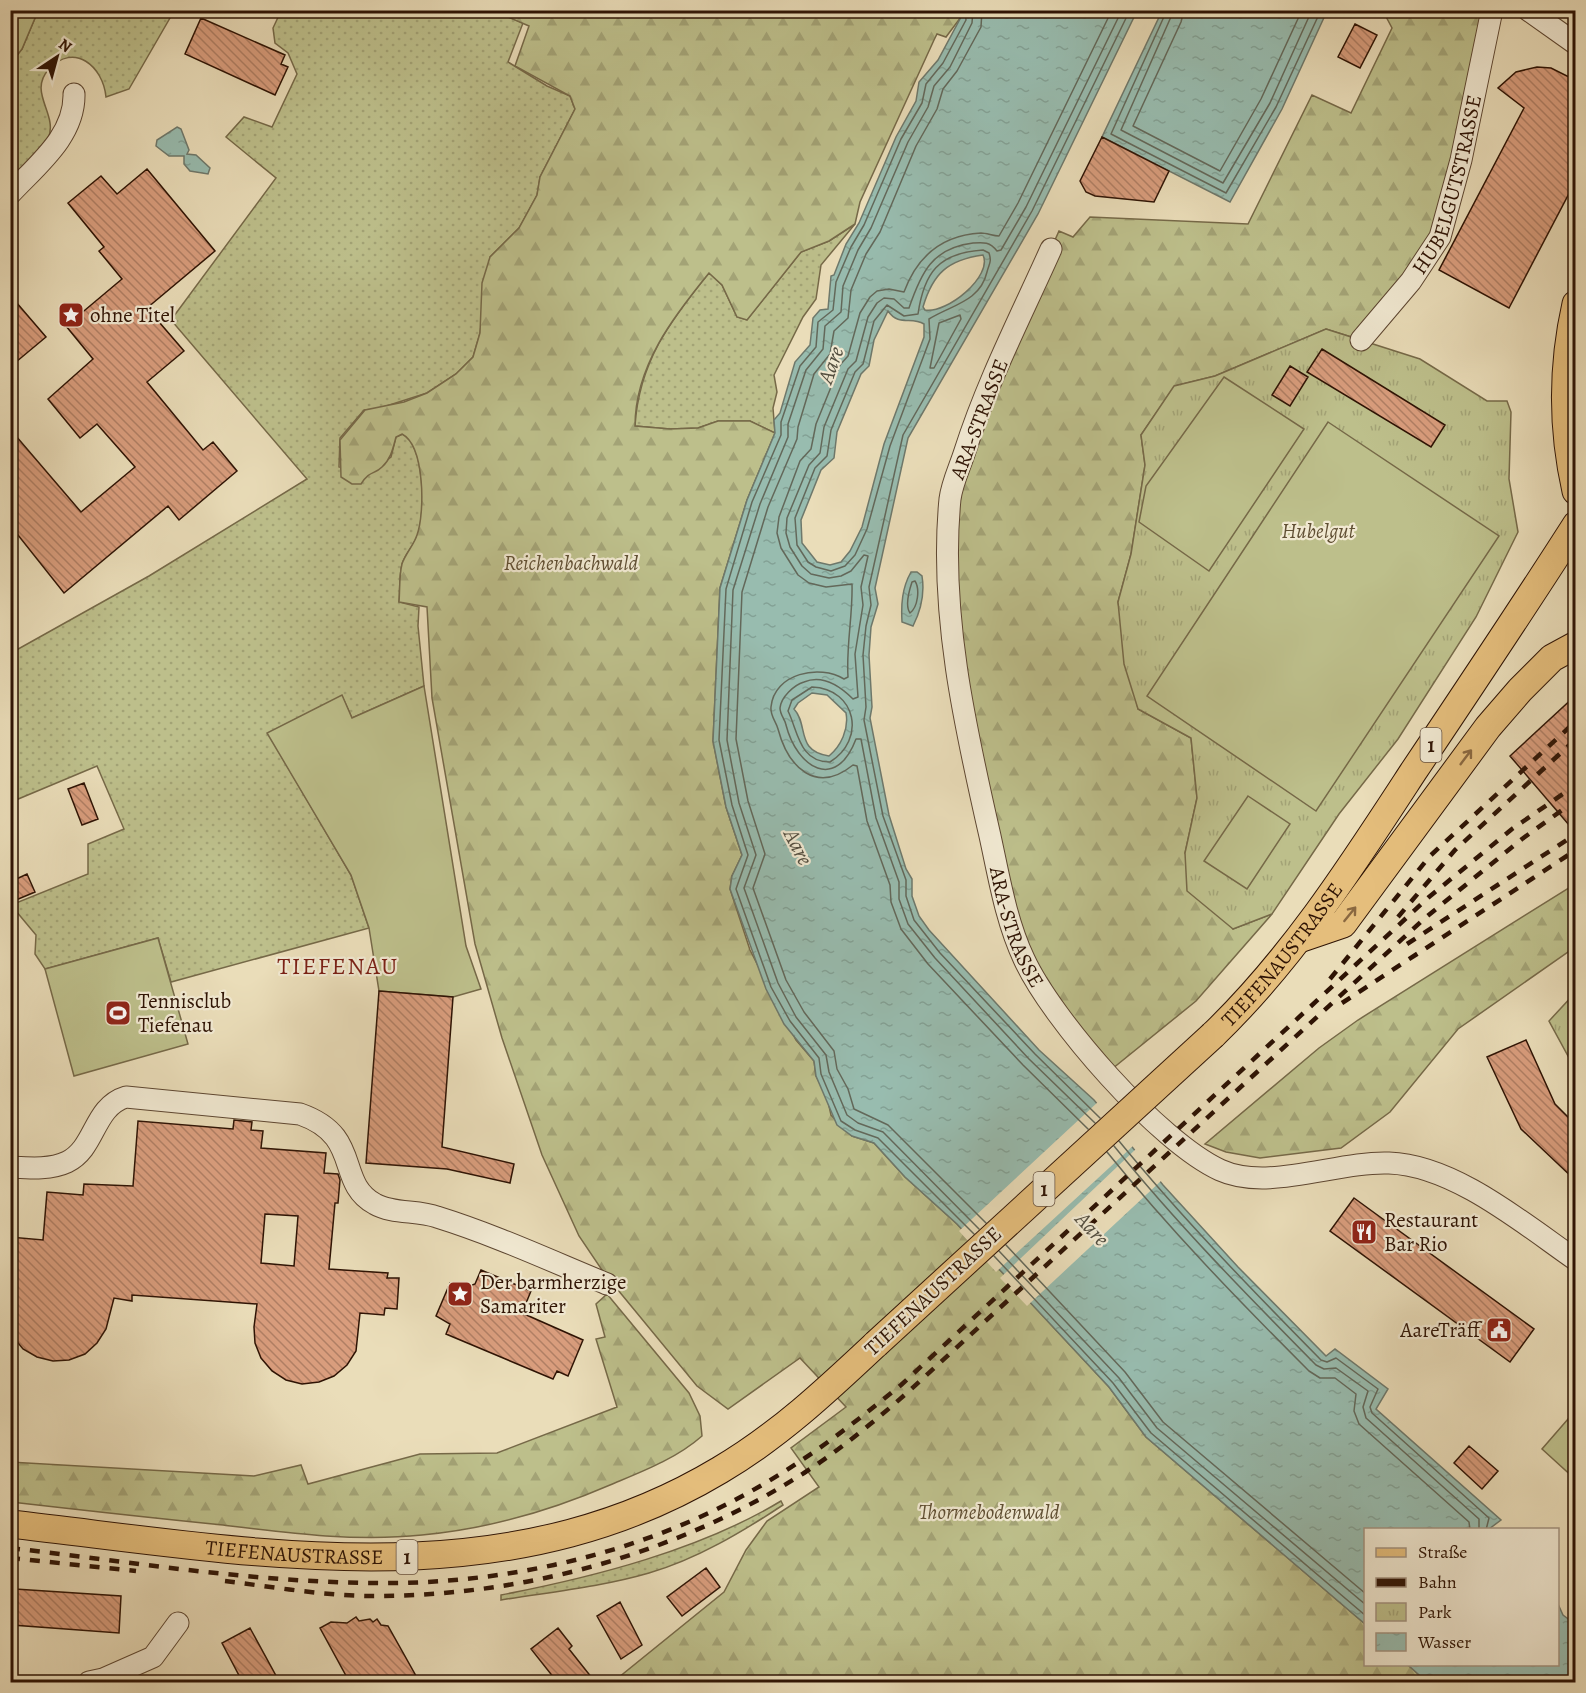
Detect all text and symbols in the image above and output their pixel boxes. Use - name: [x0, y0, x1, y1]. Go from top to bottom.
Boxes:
- north arrow: [27, 27, 87, 87]
- text: N: [54, 33, 77, 58]
- street label: HUBELGUTSTRASSE: [1405, 92, 1488, 280]
- place icon: ohne Titel: [56, 300, 86, 330]
- place label: ohne Titel: [90, 301, 175, 329]
- water label: Aare: [810, 342, 852, 389]
- street label: ARA-STRASSE: [943, 355, 1015, 484]
- park label: Hubelgut: [1282, 517, 1355, 545]
- park label: Reichenbachwald: [504, 549, 638, 577]
- road number: 1: [1420, 728, 1442, 762]
- one-way arrow: [1460, 750, 1472, 766]
- water label: Aare: [776, 823, 820, 871]
- street label: ARA-STRASSE: [983, 863, 1051, 993]
- street label: TIEFENAUSTRASSE: [1215, 877, 1349, 1033]
- one-way arrow: [1344, 906, 1357, 922]
- district label: TIEFENAU: [277, 950, 399, 982]
- place label: Tennisclub Tiefenau: [138, 987, 231, 1039]
- sports icon: Tennisclub Tiefenau: [103, 998, 133, 1028]
- road number: 1: [1034, 1172, 1054, 1206]
- water label: Aare: [1068, 1204, 1116, 1253]
- place label: Restaurant Bar Rio: [1384, 1206, 1478, 1258]
- restaurant icon: Restaurant Bar Rio: [1349, 1217, 1379, 1247]
- street label: TIEFENAUSTRASSE: [858, 1220, 1008, 1362]
- place label: Der barmherzige Samariter: [480, 1268, 627, 1320]
- place icon: Der barmherzige Samariter: [445, 1279, 475, 1309]
- public building icon: AareTräff: [1484, 1315, 1514, 1345]
- place label: AareTräff: [1399, 1316, 1483, 1344]
- park label: Thormebodenwald: [919, 1498, 1060, 1526]
- legend: [1364, 1528, 1559, 1666]
- street label: TIEFENAUSTRASSE: [204, 1533, 384, 1571]
- road number: 1: [396, 1540, 418, 1574]
- text: Straße: [1418, 1540, 1467, 1564]
- text: Bahn: [1418, 1570, 1457, 1594]
- text: Park: [1418, 1600, 1452, 1624]
- text: Wasser: [1417, 1630, 1471, 1654]

